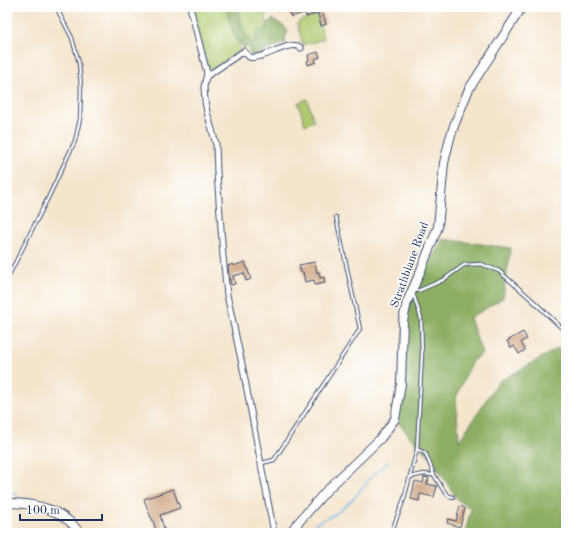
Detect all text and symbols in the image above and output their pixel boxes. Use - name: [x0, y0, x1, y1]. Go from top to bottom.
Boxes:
- street label: Strathblane Road: [389, 220, 431, 310]
- scale bar: [20, 496, 102, 522]
- text: 100 m: [26, 505, 60, 517]

